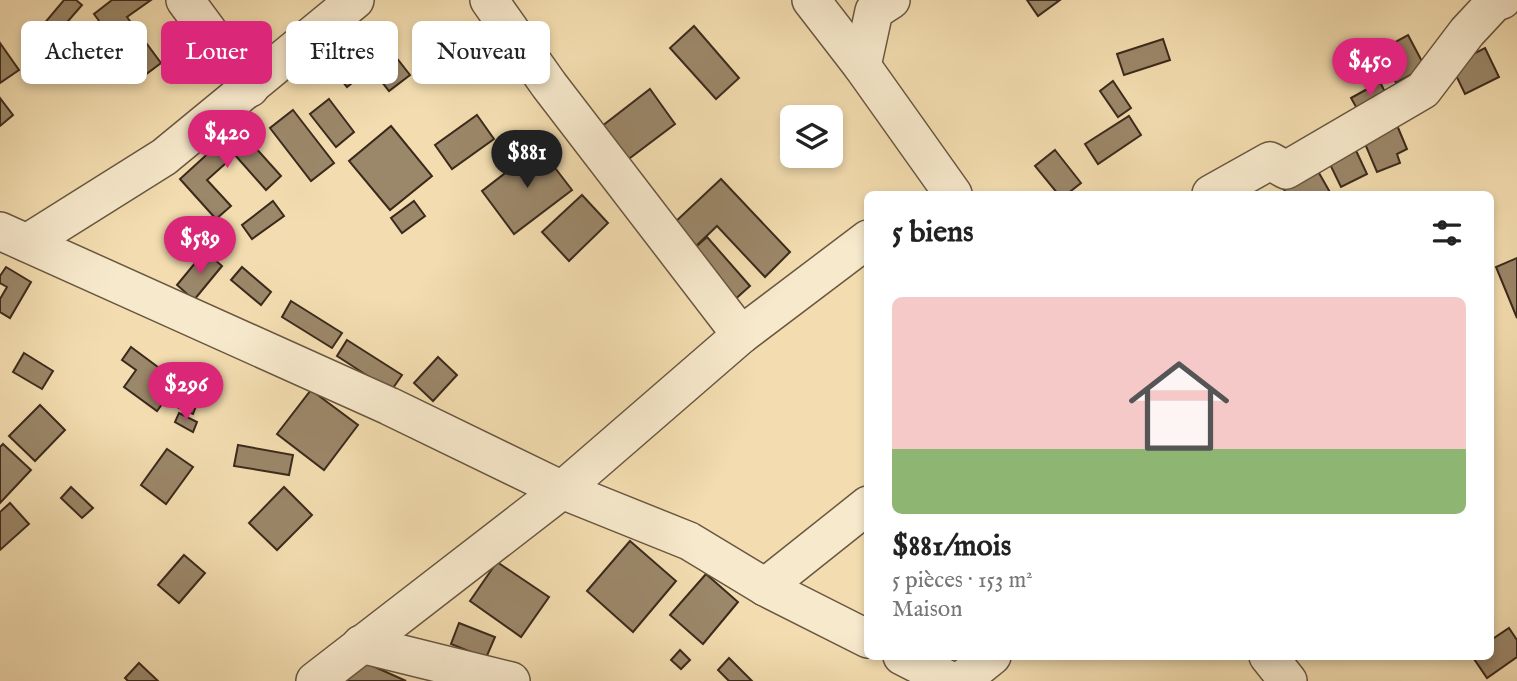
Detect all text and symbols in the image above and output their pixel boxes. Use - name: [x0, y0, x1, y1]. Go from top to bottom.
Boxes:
- chip: Acheter: [21, 21, 147, 84]
- chip: Louer: [161, 21, 272, 84]
- chip: Filtres: [286, 21, 398, 84]
- chip: Nouveau: [412, 21, 550, 84]
- pin: $450: [1329, 38, 1411, 98]
- text: $450: [1348, 46, 1392, 75]
- map controls: [780, 105, 843, 168]
- button: layers: [780, 105, 843, 168]
- pin: $420: [186, 110, 268, 170]
- text: $420: [204, 118, 250, 147]
- pin: $881: [486, 130, 568, 190]
- text: $881: [507, 138, 547, 167]
- text: 5 biens: [892, 214, 974, 252]
- icon: filters: [1428, 214, 1466, 252]
- pin: $589: [159, 216, 241, 276]
- text: $589: [180, 224, 220, 253]
- icon: home: [1116, 343, 1242, 469]
- pin: $296: [145, 362, 227, 422]
- text: $296: [164, 370, 208, 399]
- text: $881/mois: [892, 528, 1011, 566]
- text: 5 pièces · 153 m²: [892, 566, 1033, 595]
- text: Maison: [892, 595, 962, 624]

